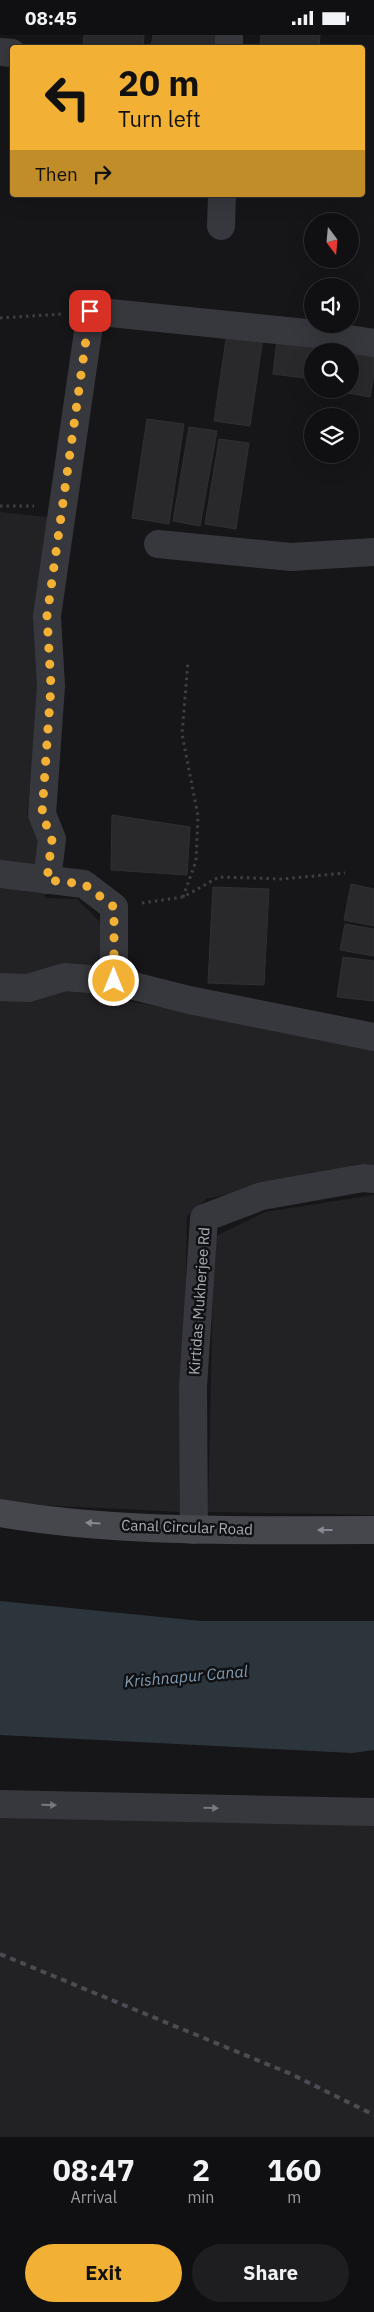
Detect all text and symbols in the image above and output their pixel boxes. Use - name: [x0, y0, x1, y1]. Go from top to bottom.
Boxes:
- text: 08:45: [25, 6, 77, 30]
- text: 20 m: [118, 60, 200, 106]
- icon: left: [35, 65, 100, 130]
- text: Turn left: [118, 104, 201, 133]
- icon: right: [88, 160, 116, 188]
- text: Then: [35, 162, 78, 186]
- north arrow: [304, 213, 359, 267]
- map controls: [304, 213, 359, 463]
- button: sound: [304, 278, 359, 333]
- pin: [69, 290, 111, 332]
- icon: arrive: [76, 297, 104, 325]
- button: search: [304, 343, 359, 398]
- button: layers: [304, 408, 359, 463]
- position arrow: [87, 954, 139, 1006]
- street label: Kirtidas Mukherjee Rd: [184, 1226, 214, 1376]
- street label: Canal Circular Road: [121, 1515, 253, 1539]
- one-way arrow: [85, 1519, 101, 1527]
- one-way arrow: [317, 1526, 333, 1534]
- water label: Krishnapur Canal: [123, 1661, 249, 1691]
- one-way arrow: [41, 1801, 57, 1809]
- one-way arrow: [203, 1804, 219, 1812]
- text: 08:47: [53, 2150, 135, 2189]
- text: 2: [192, 2150, 210, 2189]
- text: 160: [267, 2150, 321, 2189]
- text: Arrival: [70, 2187, 117, 2207]
- text: min: [187, 2187, 214, 2207]
- text: m: [287, 2187, 301, 2207]
- button: Exit: [25, 2244, 182, 2302]
- button: Share: [192, 2244, 349, 2302]

